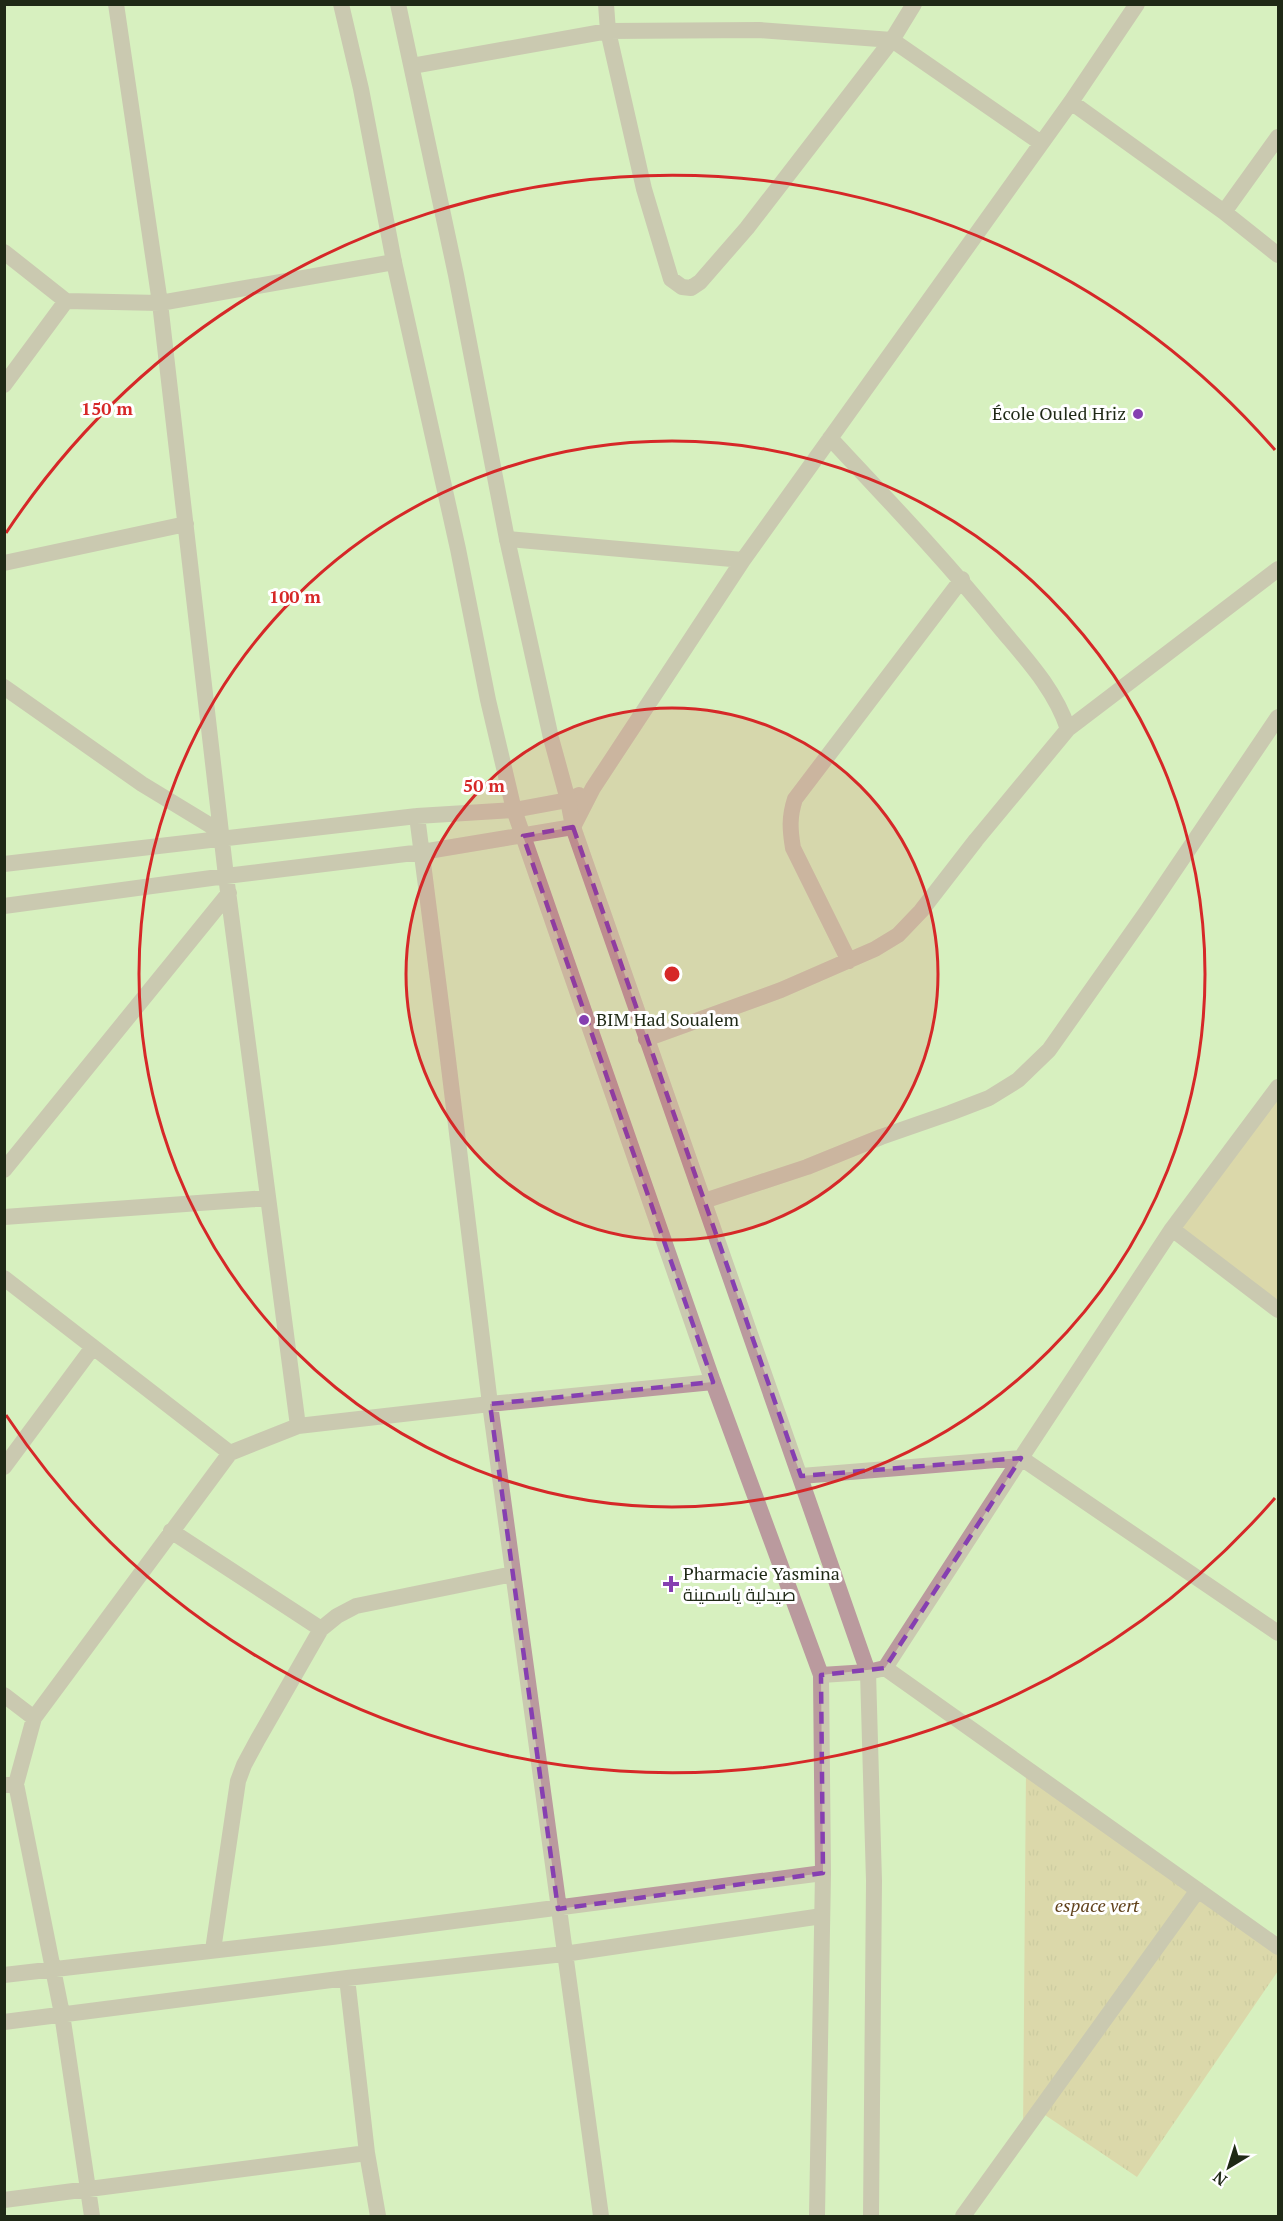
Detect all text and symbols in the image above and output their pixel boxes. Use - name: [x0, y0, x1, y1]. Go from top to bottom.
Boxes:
- text: 150 m: [81, 396, 133, 420]
- place label: École Ouled Hriz: [992, 401, 1126, 425]
- marker: École Ouled Hriz: [1131, 407, 1145, 421]
- text: 100 m: [269, 584, 321, 608]
- text: 50 m: [463, 773, 505, 797]
- centre of rings: [662, 964, 682, 984]
- place label: BIM Had Soualem: [596, 1007, 739, 1031]
- marker: BIM Had Soualem: [577, 1013, 591, 1027]
- place label: Pharmacie Yasmina صيدلية ياسمينة: [683, 1561, 840, 1606]
- marker: Pharmacie Yasmina صيدلية ياسمينة: [664, 1577, 678, 1591]
- park label: espace vert: [1055, 1893, 1140, 1917]
- north arrow: [1199, 2137, 1259, 2197]
- text: N: [1208, 2166, 1231, 2191]

